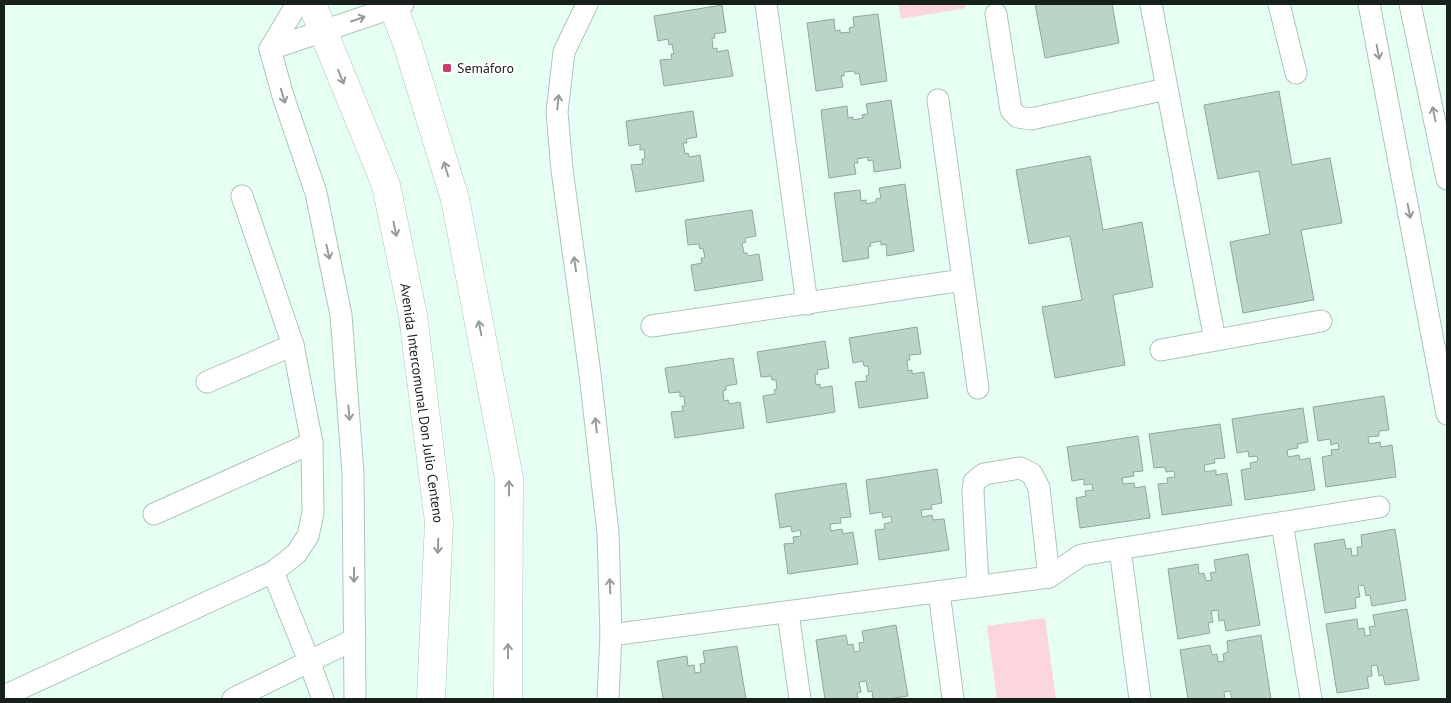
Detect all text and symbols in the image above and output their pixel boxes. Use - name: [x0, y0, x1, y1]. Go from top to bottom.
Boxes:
- one-way arrow: [350, 14, 366, 24]
- one-way arrow: [1374, 43, 1384, 59]
- place label: Semáforo: [457, 59, 514, 77]
- marker: Semáforo: [441, 62, 453, 74]
- one-way arrow: [337, 69, 347, 84]
- one-way arrow: [278, 88, 288, 104]
- one-way arrow: [553, 95, 563, 111]
- one-way arrow: [1429, 107, 1438, 123]
- one-way arrow: [441, 162, 451, 178]
- one-way arrow: [1405, 203, 1415, 219]
- one-way arrow: [391, 221, 400, 237]
- one-way arrow: [324, 243, 333, 259]
- one-way arrow: [570, 256, 580, 272]
- street label: Avenida Intercomunal Don Julio Centeno: [396, 282, 448, 524]
- one-way arrow: [475, 321, 484, 337]
- one-way arrow: [344, 404, 353, 420]
- one-way arrow: [591, 417, 601, 433]
- one-way arrow: [504, 480, 514, 496]
- one-way arrow: [433, 538, 442, 554]
- one-way arrow: [349, 566, 359, 583]
- one-way arrow: [605, 579, 615, 595]
- one-way arrow: [503, 643, 513, 659]

